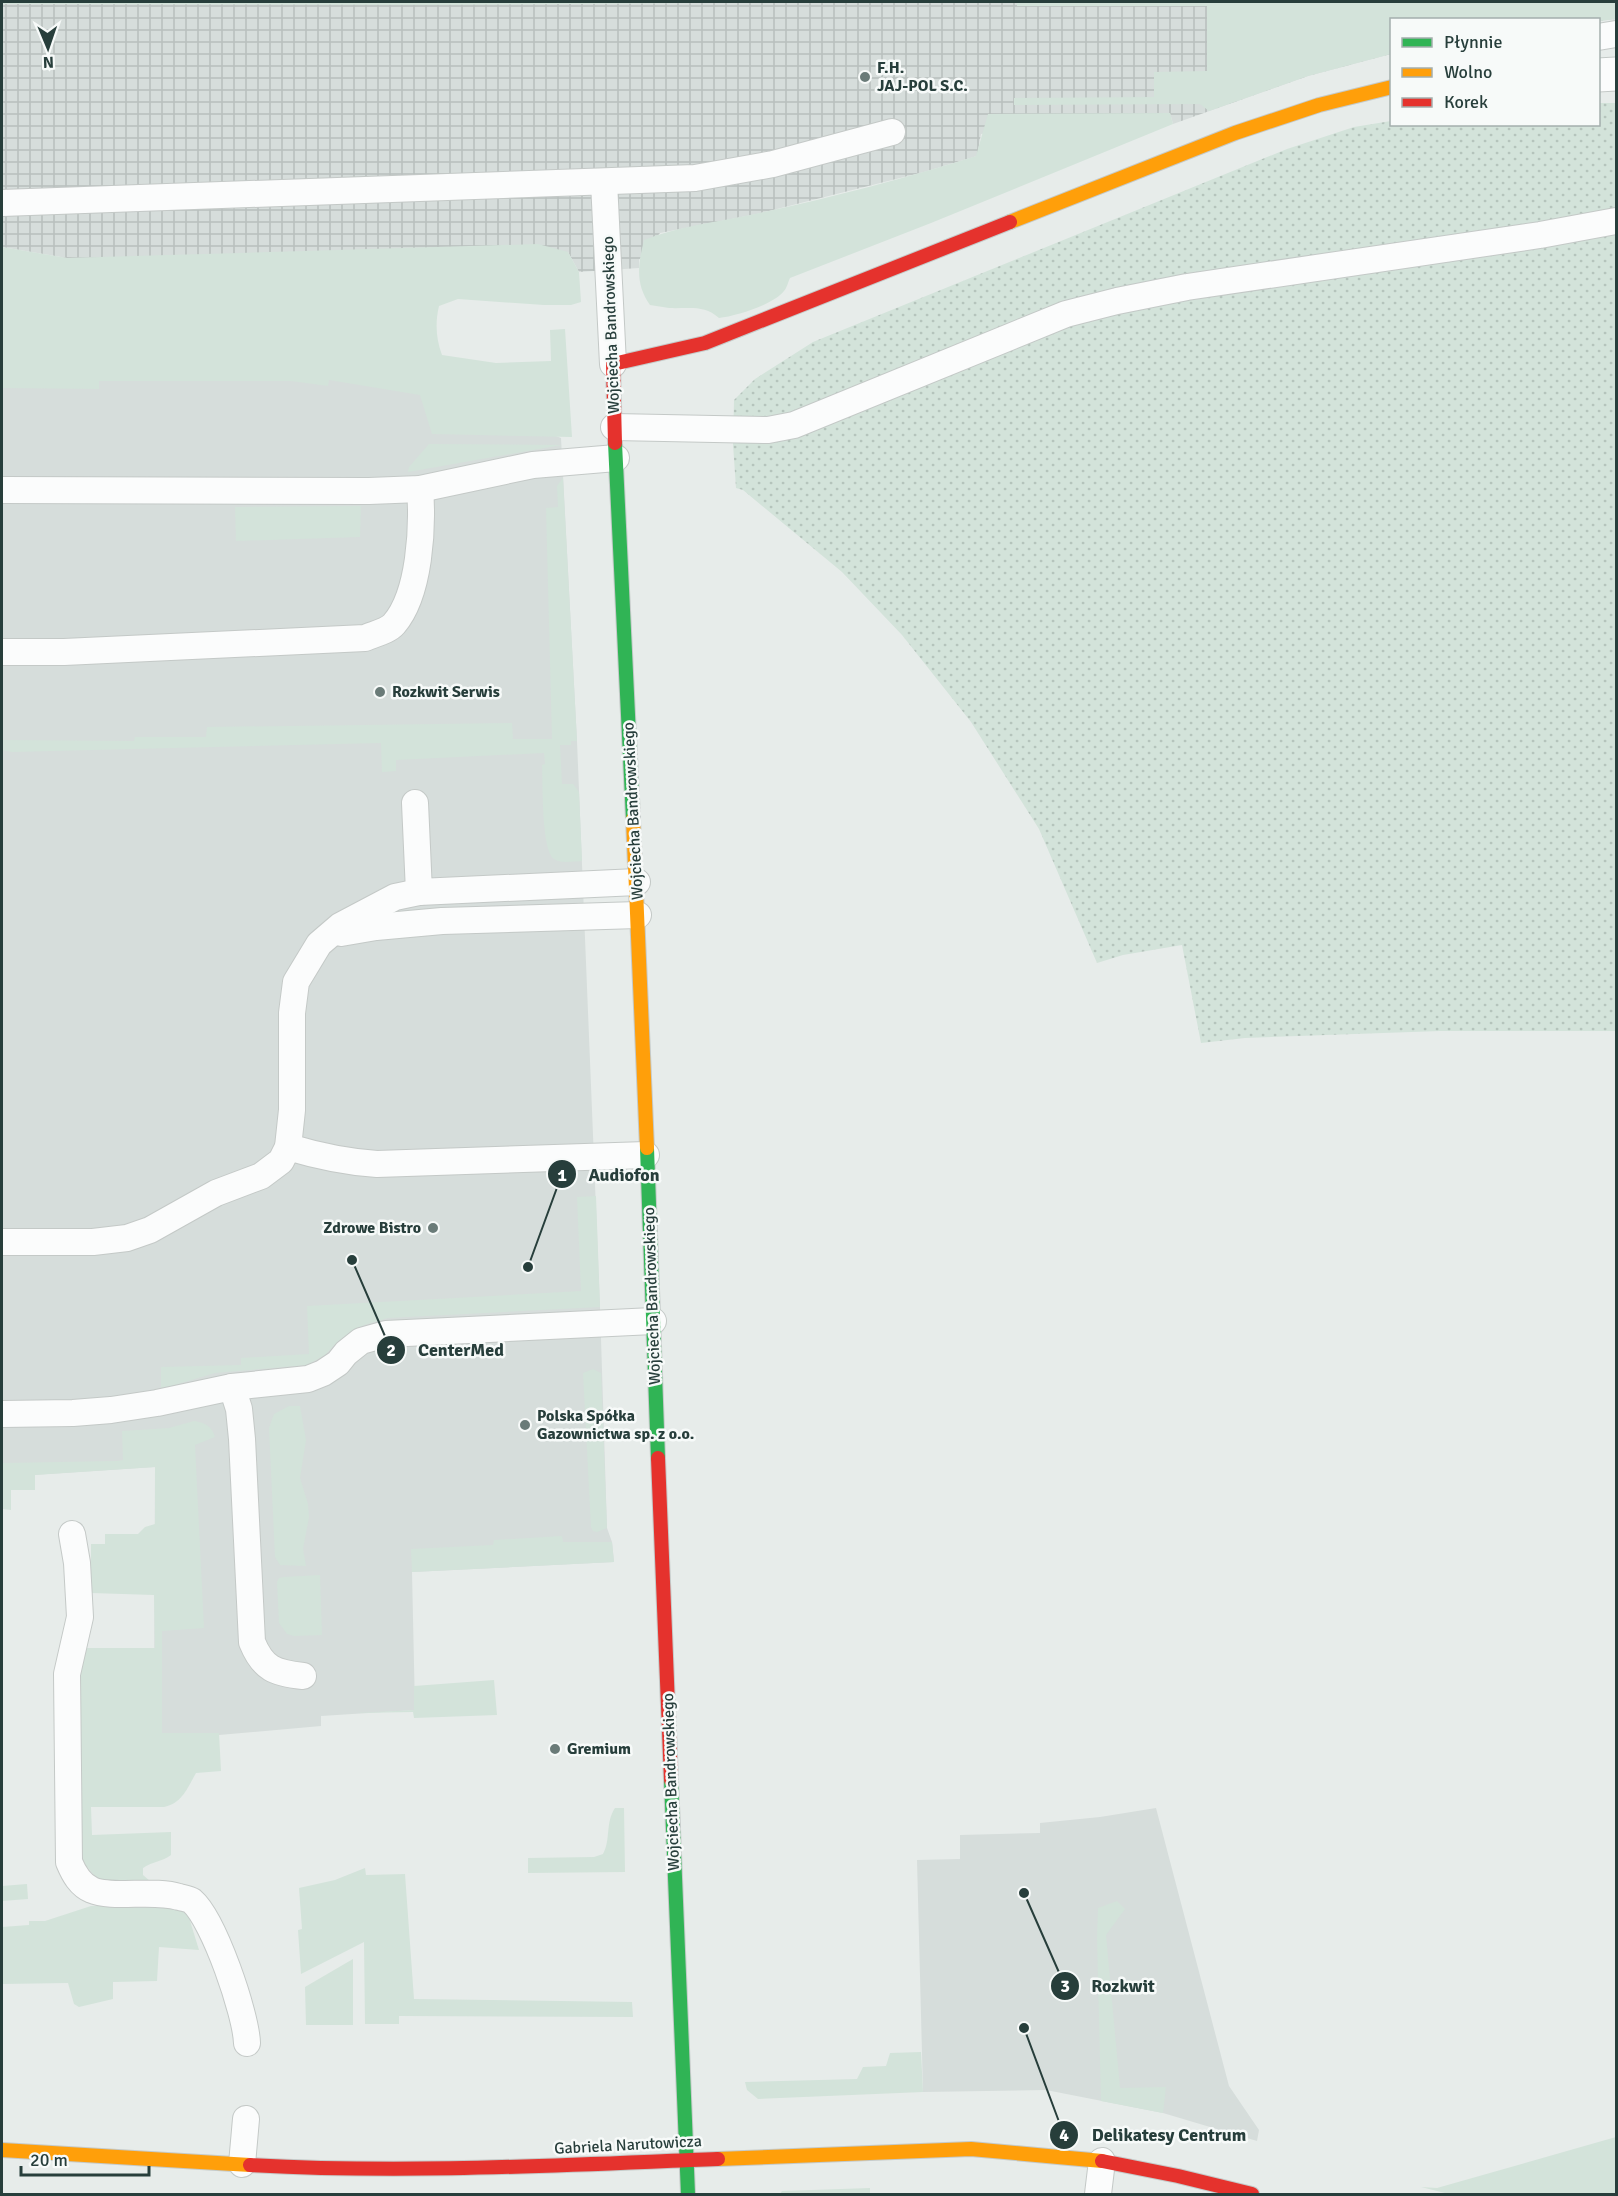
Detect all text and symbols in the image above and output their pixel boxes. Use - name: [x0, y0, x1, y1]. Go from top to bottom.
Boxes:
- north arrow: [18, 18, 78, 78]
- legend: [1390, 18, 1600, 126]
- text: Płynnie: [1444, 31, 1502, 53]
- text: N: [43, 52, 54, 72]
- place label: F.H. JAJ-POL S.C.: [877, 58, 968, 96]
- text: Wolno: [1444, 61, 1492, 83]
- marker: F.H. JAJ-POL S.C.: [858, 70, 872, 84]
- text: Korek: [1444, 91, 1488, 113]
- street label: Wojciecha Bandrowskiego: [598, 236, 624, 414]
- place label: Rozkwit Serwis: [392, 682, 500, 702]
- marker: Rozkwit Serwis: [373, 685, 387, 699]
- street label: Wojciecha Bandrowskiego: [618, 722, 648, 900]
- callout: Audiofon: [547, 1156, 672, 1192]
- text: 1: [557, 1164, 567, 1186]
- text: Audiofon: [588, 1164, 660, 1186]
- street label: Wojciecha Bandrowskiego: [639, 1207, 665, 1385]
- place label: Zdrowe Bistro: [323, 1218, 421, 1238]
- marker: Zdrowe Bistro: [426, 1221, 440, 1235]
- callout: CenterMed: [376, 1332, 516, 1368]
- text: 2: [386, 1339, 396, 1361]
- text: CenterMed: [418, 1339, 504, 1361]
- place label: Polska Spółka Gazownictwa sp. z o.o.: [537, 1406, 694, 1444]
- marker: Polska Spółka Gazownictwa sp. z o.o.: [518, 1418, 532, 1432]
- street label: Wojciecha Bandrowskiego: [658, 1693, 684, 1871]
- place label: Gremium: [567, 1739, 631, 1759]
- marker: Gremium: [548, 1742, 562, 1756]
- callout: Rozkwit: [1050, 1968, 1167, 2004]
- text: 3: [1060, 1975, 1070, 1997]
- text: Rozkwit: [1091, 1975, 1155, 1997]
- callout: Delikatesy Centrum: [1049, 2117, 1258, 2153]
- text: 4: [1059, 2124, 1069, 2146]
- text: Delikatesy Centrum: [1092, 2124, 1246, 2146]
- street label: Gabriela Narutowicza: [554, 2131, 702, 2159]
- scale bar: [21, 2139, 148, 2177]
- text: 20 m: [30, 2149, 68, 2171]

